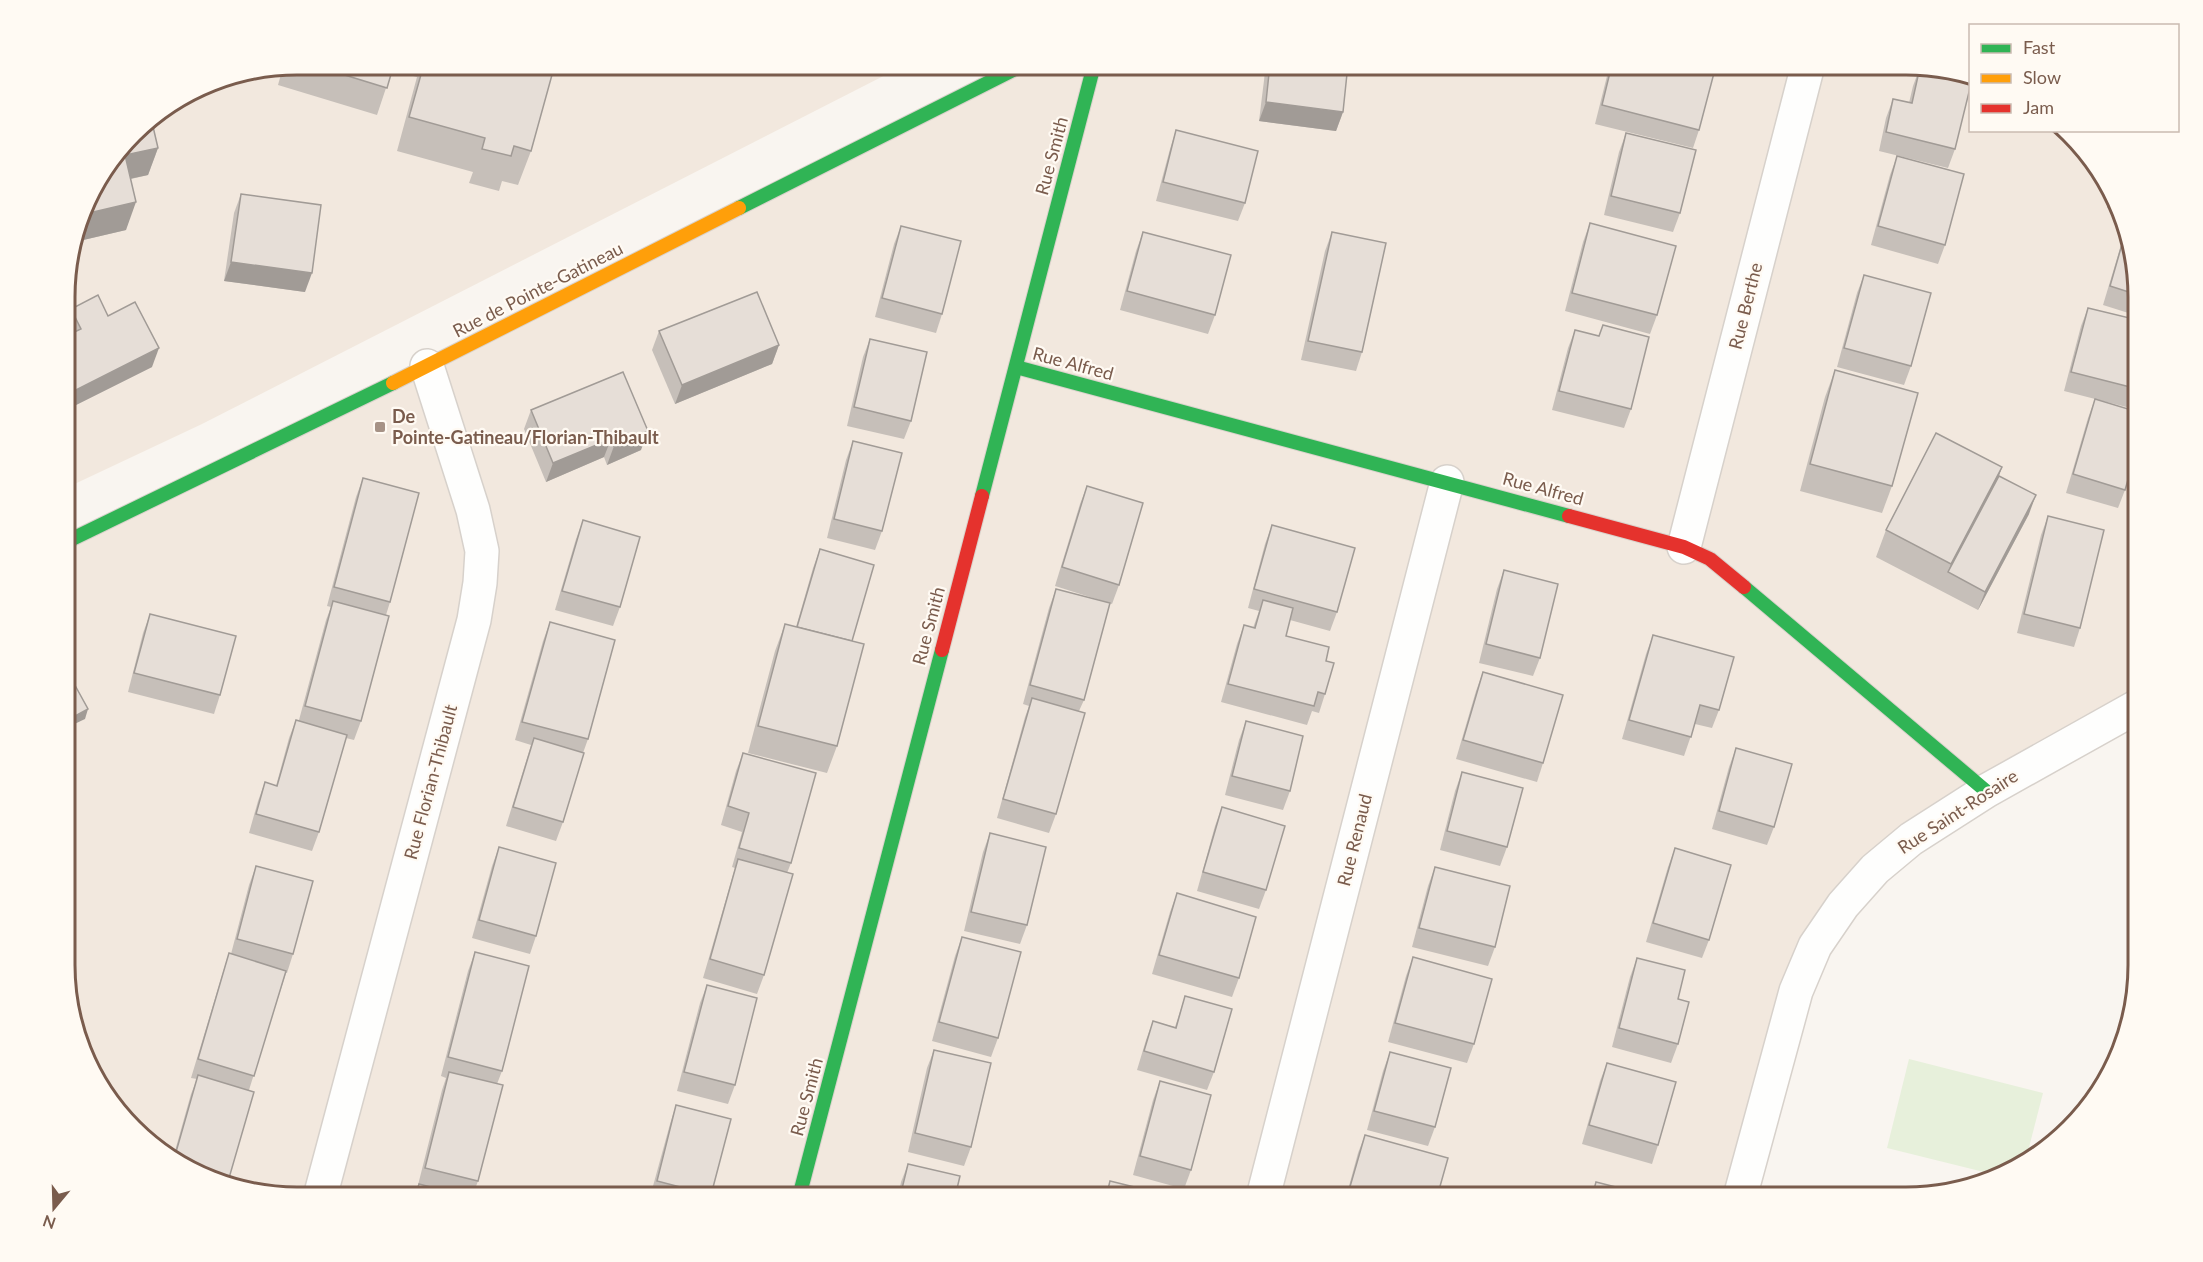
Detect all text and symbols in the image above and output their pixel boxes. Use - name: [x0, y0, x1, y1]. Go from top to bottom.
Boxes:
- legend: [1969, 24, 2179, 132]
- text: Fast: [2023, 36, 2056, 58]
- text: Slow: [2023, 66, 2061, 88]
- text: Jam: [2023, 96, 2054, 118]
- street label: Rue Smith: [1030, 114, 1072, 197]
- street label: Rue de Pointe-Gatineau: [449, 237, 626, 342]
- street label: Rue Berthe: [1724, 260, 1766, 351]
- street label: Rue Alfred: [1030, 342, 1116, 384]
- place label: De Pointe-Gatineau/Florian-Thibault: [392, 405, 659, 448]
- marker: De Pointe-Gatineau/Florian-Thibault: [373, 420, 387, 434]
- street label: Rue Alfred: [1500, 467, 1586, 509]
- street label: Rue Smith: [907, 584, 949, 667]
- street label: Rue Florian-Thibault: [399, 701, 461, 862]
- street label: Rue Saint-Rosaire: [1893, 764, 2022, 858]
- street label: Rue Renaud: [1332, 791, 1376, 888]
- street label: Rue Smith: [785, 1055, 827, 1138]
- north arrow: [24, 1178, 84, 1238]
- text: N: [40, 1212, 58, 1234]

